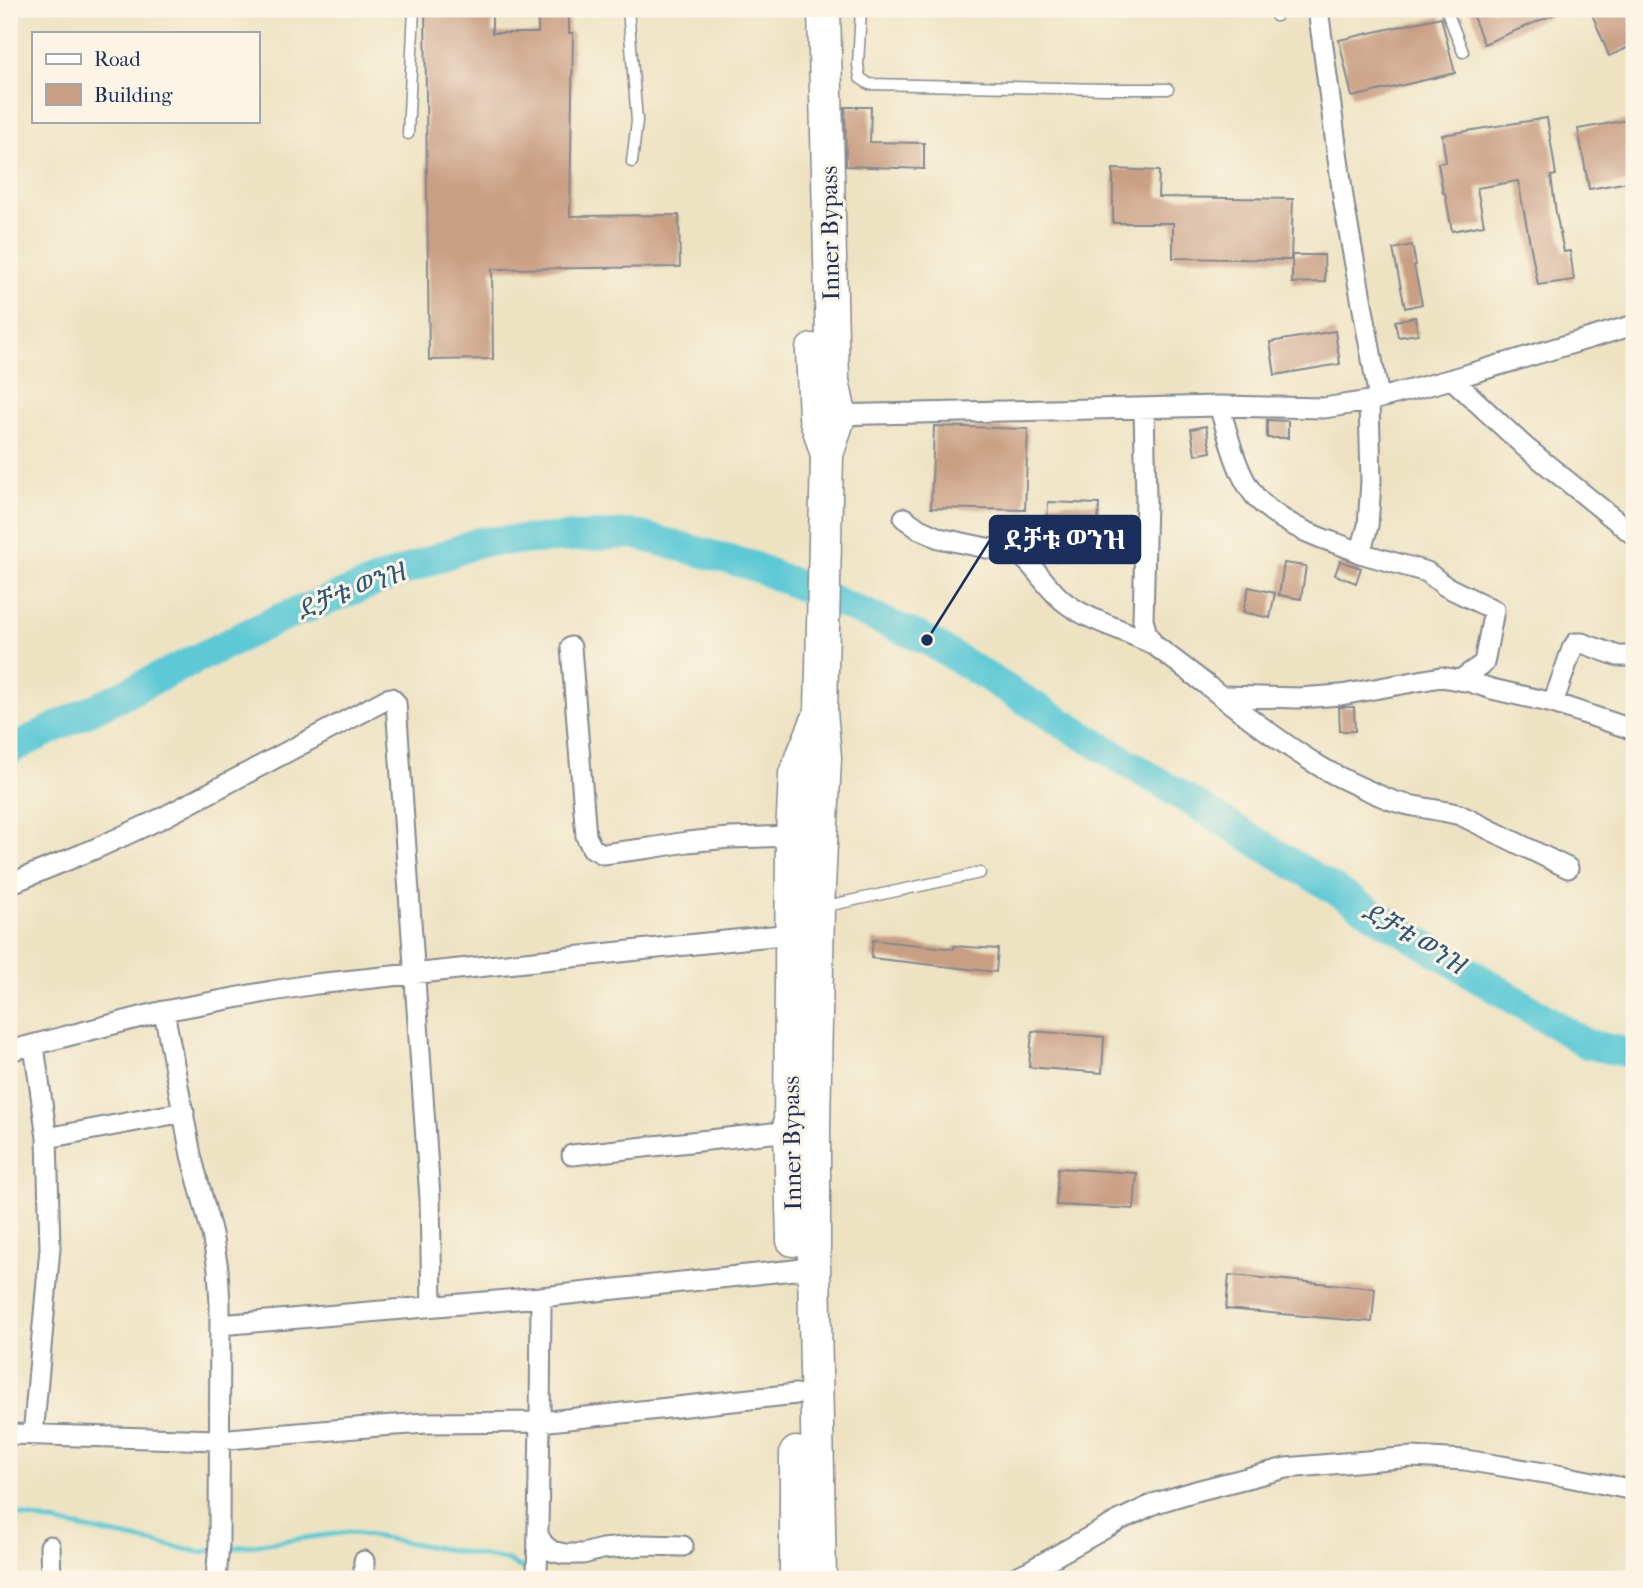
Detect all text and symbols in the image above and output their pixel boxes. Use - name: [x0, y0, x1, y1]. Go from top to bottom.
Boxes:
- legend: [32, 32, 259, 122]
- text: Road: [94, 47, 141, 71]
- text: Building: [94, 83, 173, 107]
- street label: Inner Bypass: [815, 165, 845, 301]
- callout: ደቻቱ ወንዝ: [990, 516, 1140, 563]
- text: ደቻቱ ወንዝ: [1004, 525, 1126, 556]
- water label: ደቻቱ ወንዝ: [292, 556, 411, 626]
- water label: ደቻቱ ወንዝ: [1357, 896, 1472, 982]
- street label: Inner Bypass: [777, 1075, 807, 1211]

